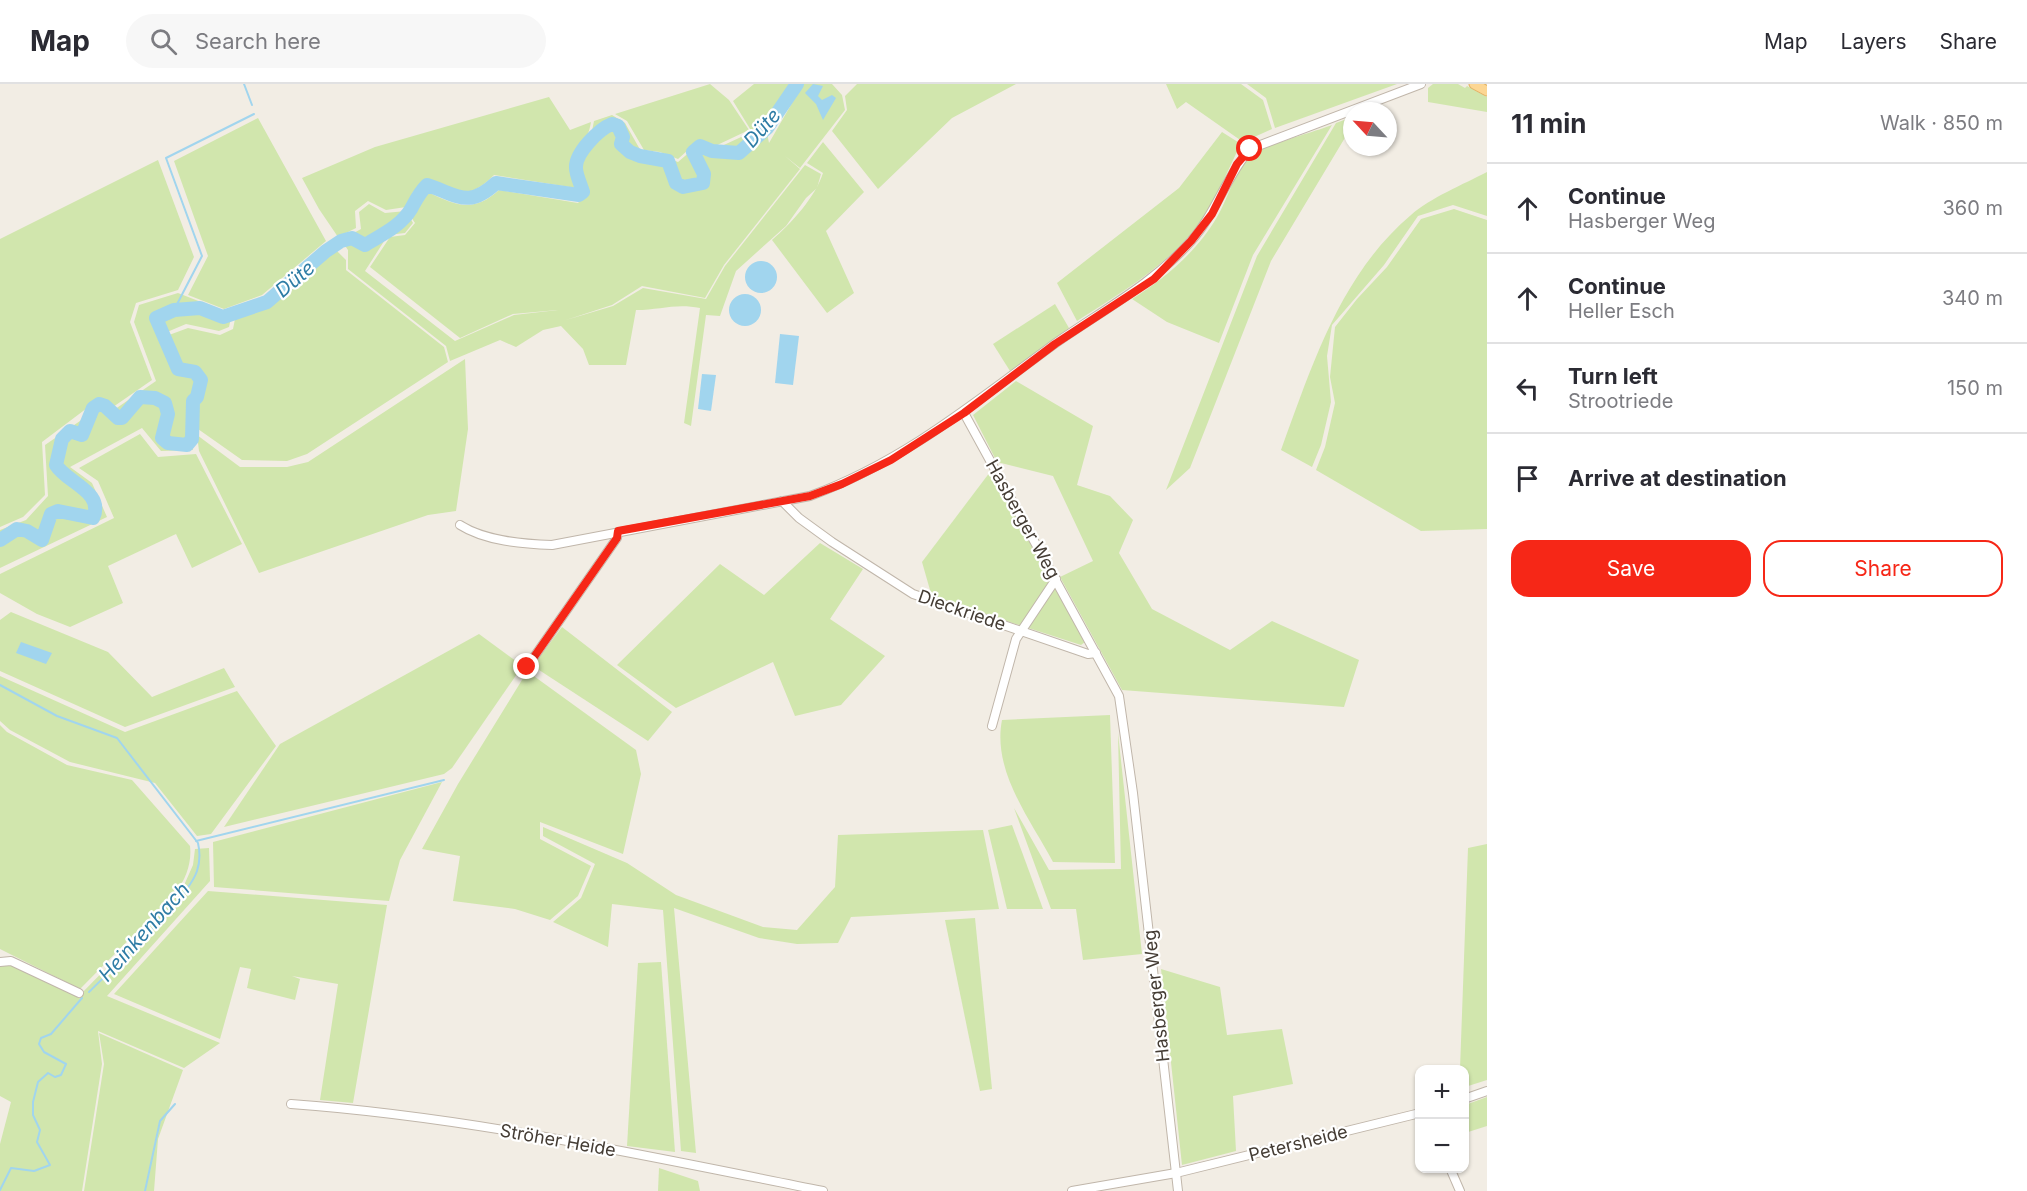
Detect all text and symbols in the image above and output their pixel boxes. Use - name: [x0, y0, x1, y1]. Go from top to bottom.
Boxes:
- search box: [126, 14, 546, 68]
- text: Map: [30, 24, 90, 58]
- icon: search: [147, 25, 180, 58]
- text: Search here: [195, 28, 321, 54]
- text: Map: [1764, 29, 1808, 54]
- text: Layers: [1841, 29, 1907, 54]
- text: Share: [1940, 29, 1997, 54]
- north arrow: [1343, 102, 1397, 156]
- water label: Düte: [738, 104, 786, 152]
- text: 11 min: [1511, 108, 1587, 139]
- text: Walk · 850 m: [1880, 111, 2003, 135]
- route start: [1236, 135, 1262, 161]
- text: Continue: [1568, 183, 1666, 209]
- icon: ahead: [1511, 192, 1544, 225]
- text: 360 m: [1942, 196, 2003, 220]
- text: Hasberger Weg: [1568, 209, 1715, 233]
- water label: Düte: [270, 256, 320, 302]
- text: Continue: [1568, 273, 1666, 299]
- icon: ahead: [1511, 282, 1544, 315]
- text: 340 m: [1942, 286, 2003, 310]
- text: Heller Esch: [1568, 299, 1675, 323]
- text: Turn left: [1568, 363, 1658, 389]
- icon: left: [1511, 372, 1544, 405]
- text: 150 m: [1947, 376, 2003, 400]
- text: Strootriede: [1568, 389, 1673, 413]
- street label: Hasberger Weg: [982, 456, 1064, 582]
- icon: arrive: [1511, 462, 1544, 495]
- text: Arrive at destination: [1568, 465, 1787, 491]
- button: Save: [1511, 540, 1751, 597]
- button: Share: [1763, 540, 2003, 597]
- street label: Dieckriede: [915, 585, 1009, 635]
- route end: [513, 653, 539, 679]
- water label: Heinkenbach: [93, 878, 195, 986]
- street label: Hasberger Weg: [1139, 929, 1173, 1063]
- map controls: [1415, 1065, 1469, 1173]
- button: +: [1415, 1065, 1469, 1119]
- street label: Ströher Heide: [498, 1119, 618, 1161]
- button: −: [1415, 1119, 1469, 1173]
- street label: Petersheide: [1246, 1121, 1350, 1165]

